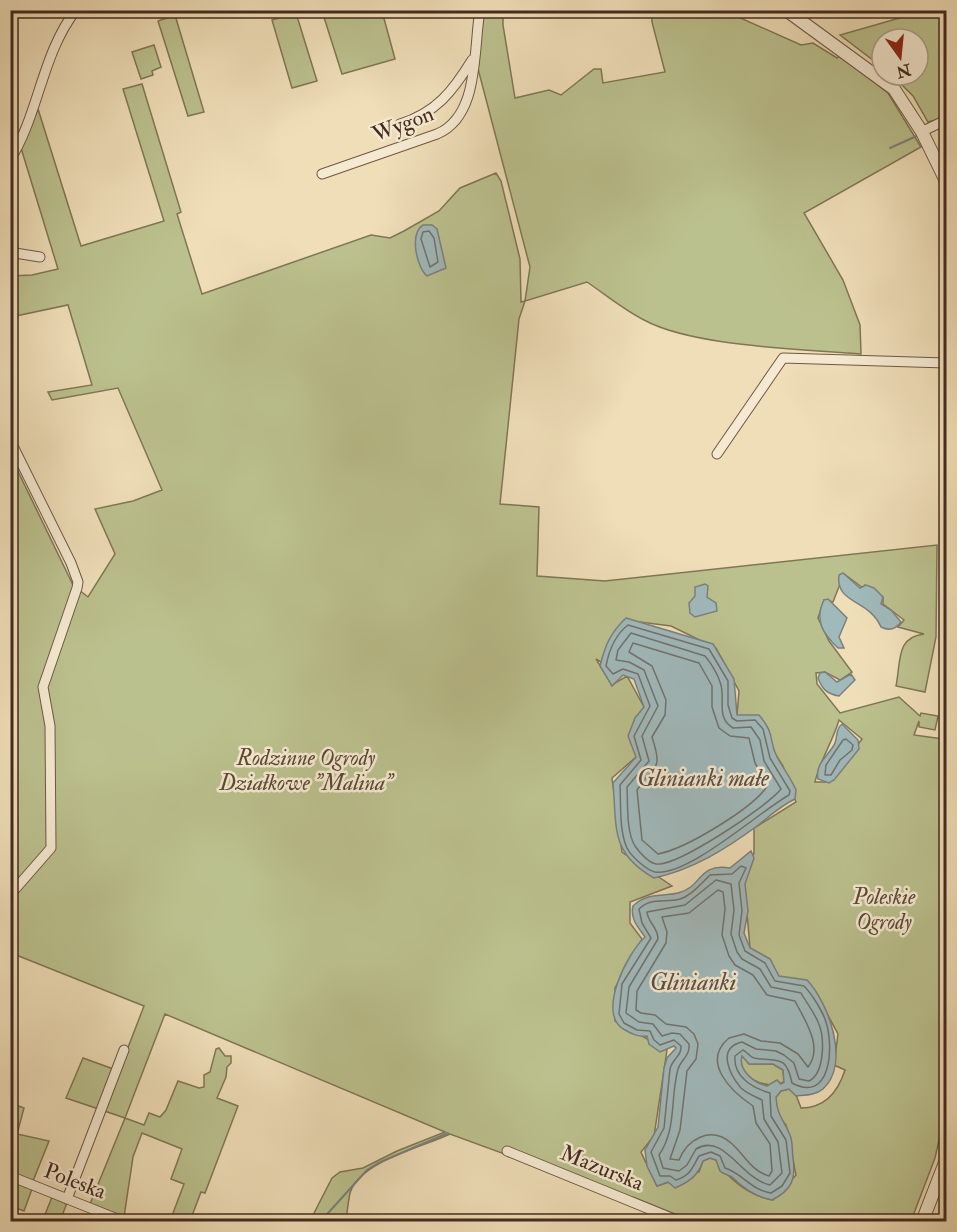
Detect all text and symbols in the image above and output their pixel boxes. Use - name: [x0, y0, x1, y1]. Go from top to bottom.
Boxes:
- north arrow: [870, 27, 930, 87]
- text: N: [893, 59, 914, 82]
- street label: Wygon: [367, 100, 438, 149]
- park label: Rodzinne Ogrody Działkowe "Malina": [218, 744, 395, 797]
- water label: Glinianki małe: [637, 763, 770, 794]
- park label: Poleskie Ogrody: [852, 883, 916, 936]
- water label: Glinianki: [650, 967, 737, 998]
- street label: Mazurska: [556, 1139, 649, 1198]
- street label: Poleska: [40, 1156, 111, 1206]

